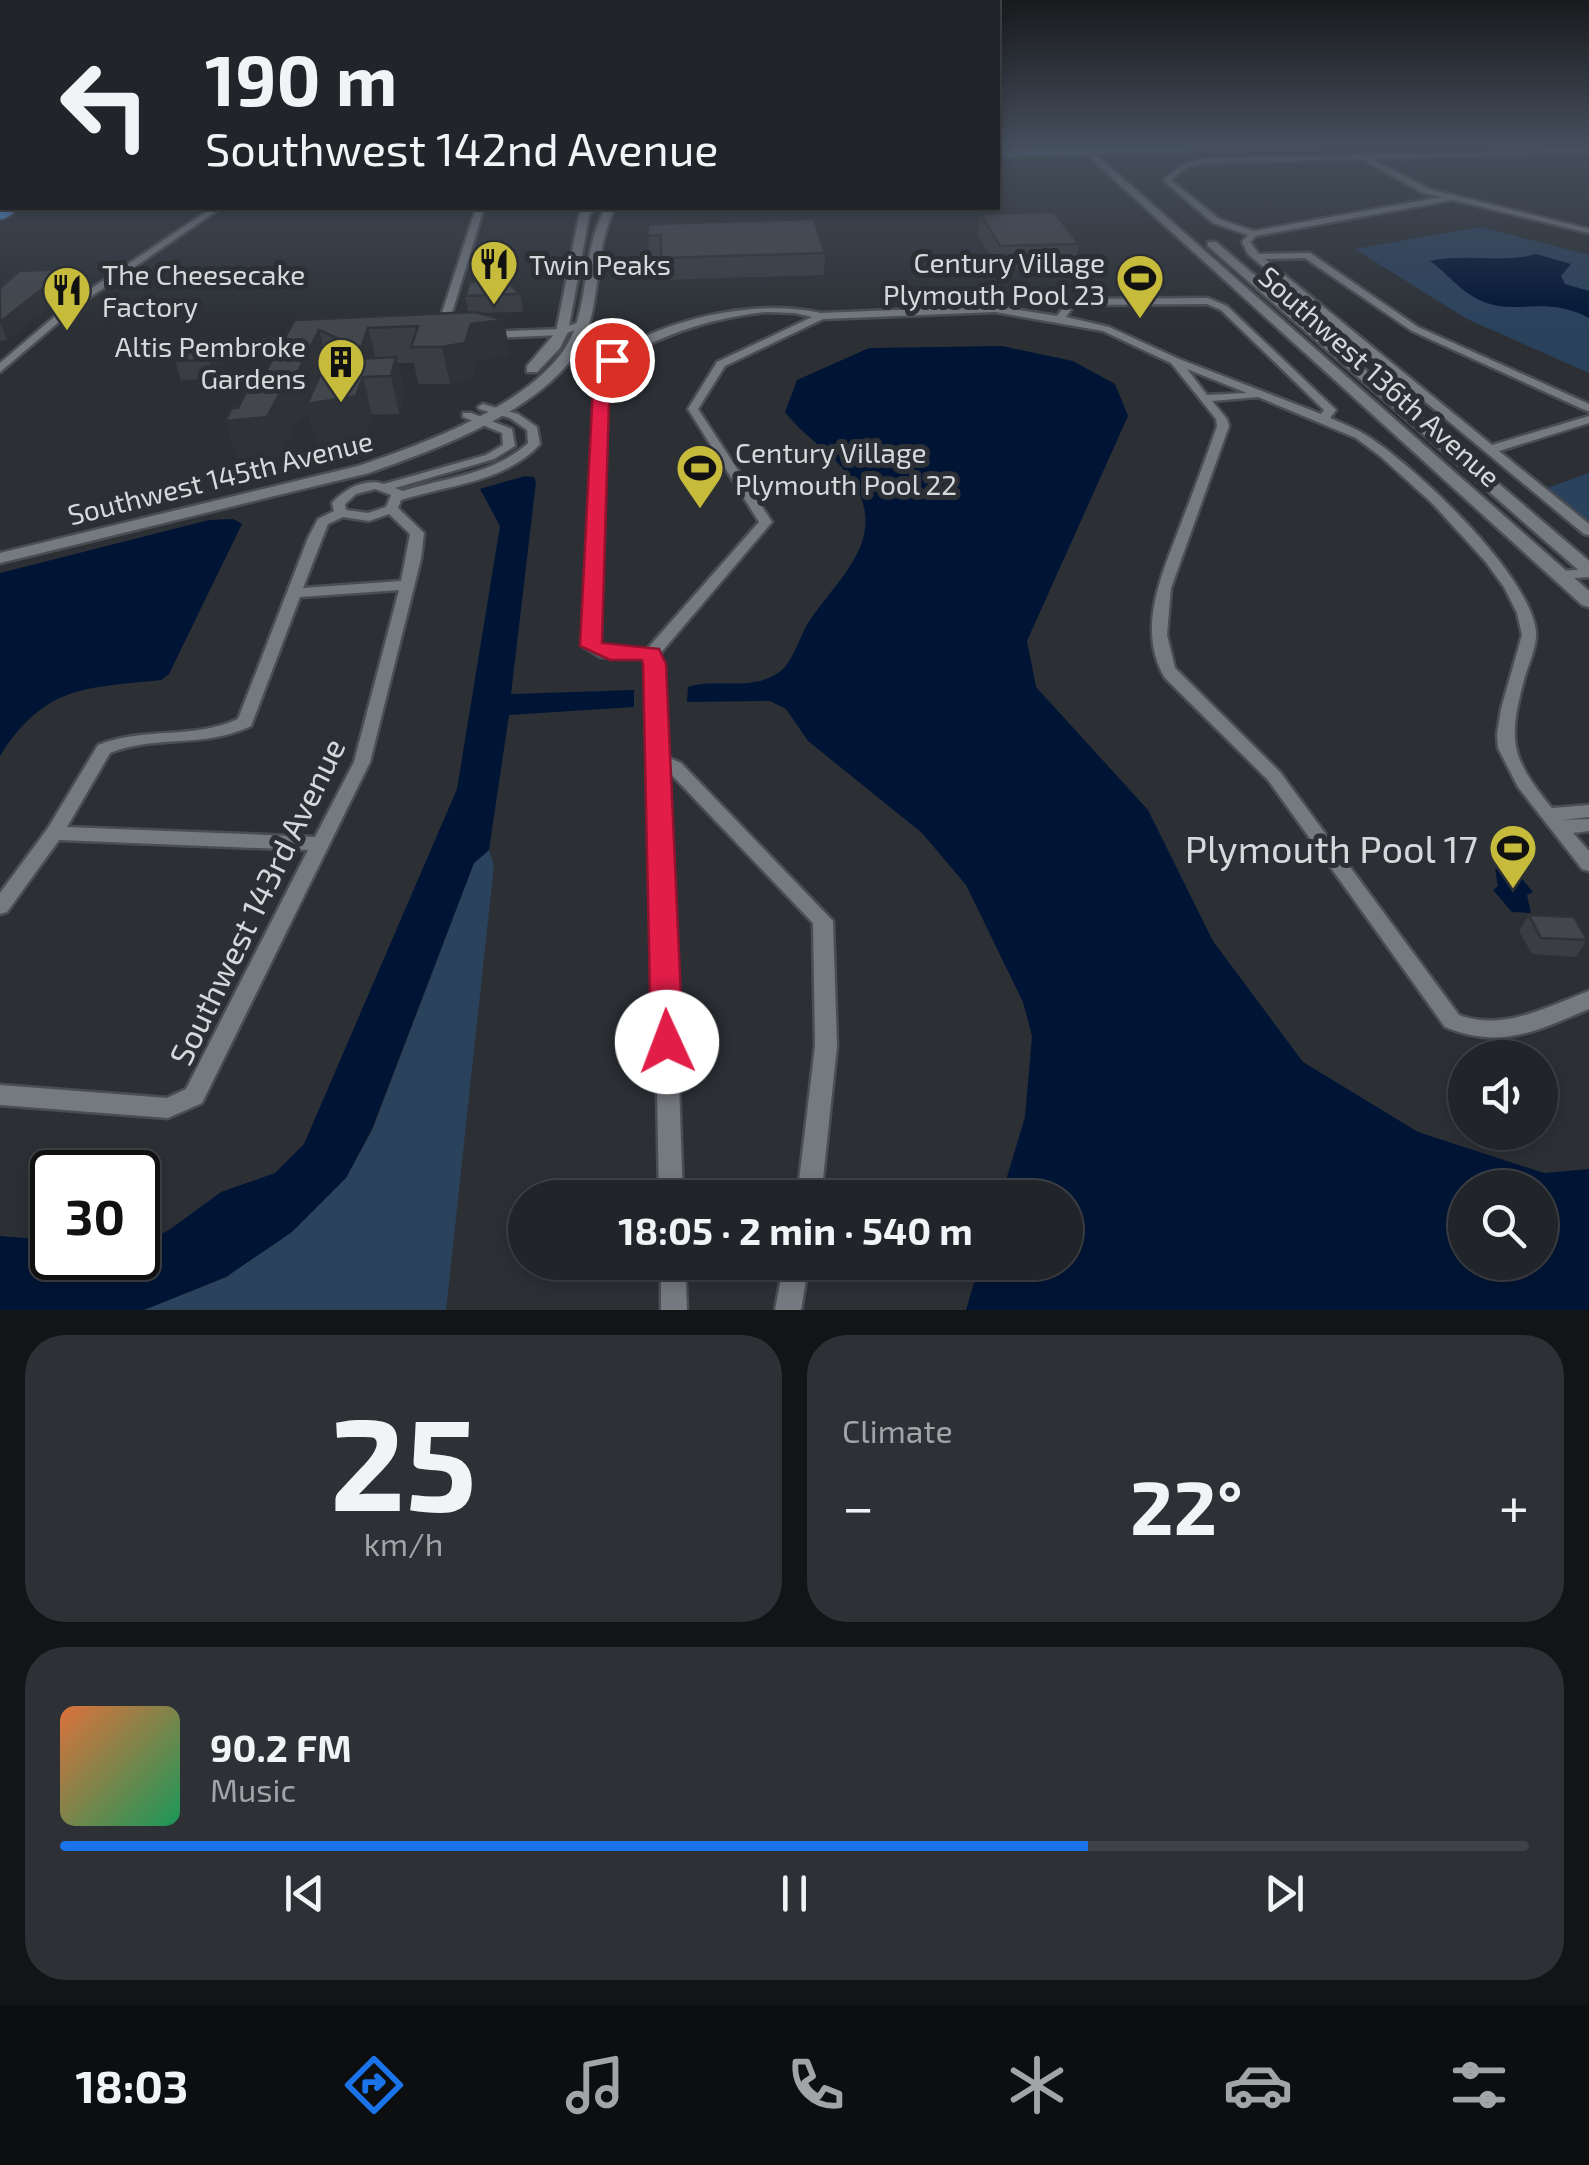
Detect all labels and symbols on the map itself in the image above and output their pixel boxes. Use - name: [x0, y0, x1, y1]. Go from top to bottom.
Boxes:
- restaurant icon: Twin Peaks: [468, 238, 520, 306]
- place label: Century Village Plymouth Pool 23: [883, 245, 1105, 311]
- place label: Twin Peaks: [529, 247, 671, 281]
- sports icon: Century Village Plymouth Pool 23: [1114, 252, 1166, 320]
- place label: The Cheesecake Factory: [102, 257, 305, 323]
- street label: Southwest 136th Avenue: [1252, 259, 1508, 493]
- restaurant icon: The Cheesecake Factory: [41, 264, 93, 332]
- pin: [570, 318, 655, 403]
- place label: Altis Pembroke Gardens: [115, 329, 306, 395]
- building icon: Altis Pembroke Gardens: [315, 336, 367, 404]
- street label: Southwest 145th Avenue: [64, 423, 376, 531]
- place label: Century Village Plymouth Pool 22: [735, 435, 957, 501]
- sports icon: Century Village Plymouth Pool 22: [674, 442, 726, 510]
- street label: Southwest 143rd Avenue: [160, 731, 352, 1071]
- sports icon: Plymouth Pool 17: [1487, 822, 1539, 890]
- place label: Plymouth Pool 17: [1185, 825, 1478, 871]
- position arrow: [615, 990, 719, 1094]
- speed limit sign: 30: [30, 1150, 160, 1280]

